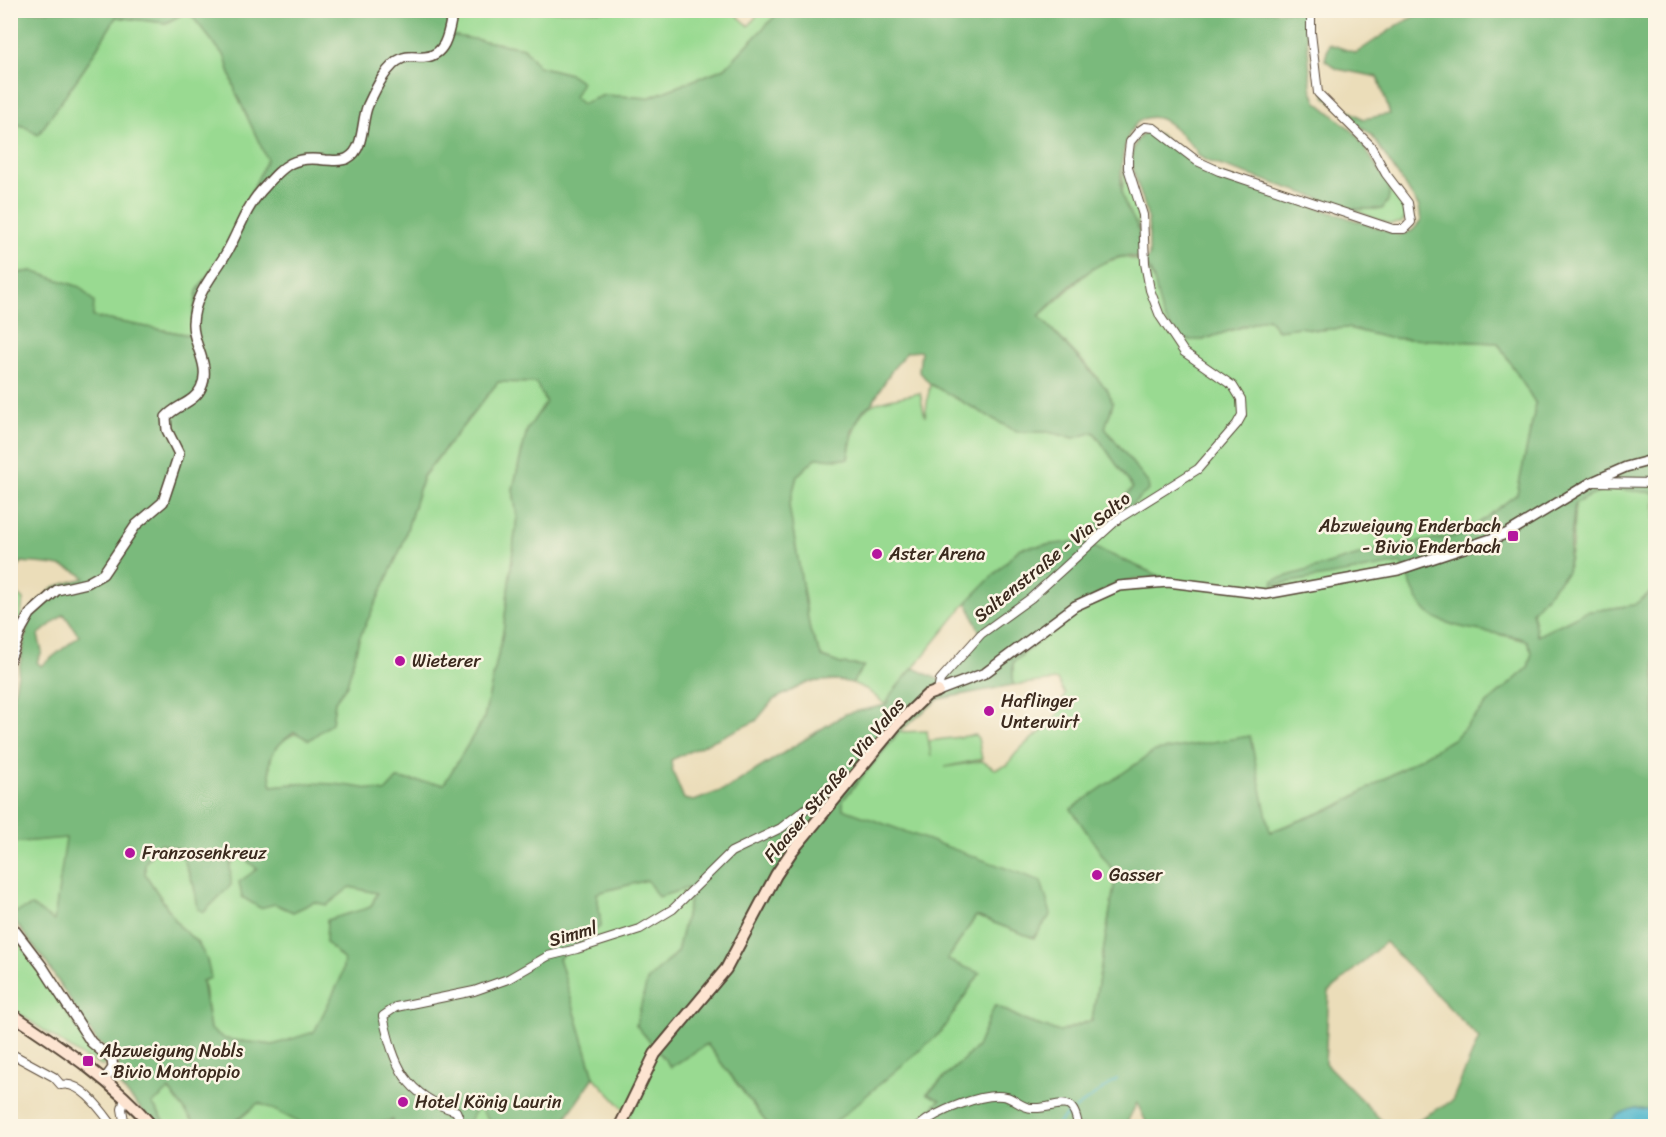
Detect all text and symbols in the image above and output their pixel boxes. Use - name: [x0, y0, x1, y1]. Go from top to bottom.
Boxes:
- street label: Saltenstraße - Via Salto: [966, 483, 1138, 631]
- place label: Abzweigung Enderbach - Bivio Enderbach: [1318, 510, 1501, 563]
- marker: Abzweigung Enderbach - Bivio Enderbach: [1506, 529, 1520, 543]
- place label: Aster Arena: [888, 538, 985, 570]
- marker: Aster Arena: [870, 547, 884, 561]
- place label: Wieterer: [412, 645, 482, 677]
- marker: Wieterer: [393, 654, 407, 668]
- place label: Haflinger Unterwirt: [1001, 685, 1080, 738]
- street label: Flaaser Straße - Via Valas: [755, 690, 913, 870]
- marker: Haflinger Unterwirt: [982, 704, 996, 718]
- place label: Franzosenkreuz: [142, 837, 267, 869]
- marker: Franzosenkreuz: [123, 846, 137, 860]
- place label: Gasser: [1109, 859, 1164, 891]
- marker: Gasser: [1090, 868, 1104, 882]
- street label: Simml: [545, 912, 602, 956]
- place label: Abzweigung Nobls - Bivio Montoppio: [99, 1035, 244, 1088]
- marker: Abzweigung Nobls - Bivio Montoppio: [81, 1054, 95, 1068]
- place label: Hotel König Laurin: [415, 1086, 562, 1118]
- marker: Hotel König Laurin: [396, 1095, 410, 1109]

